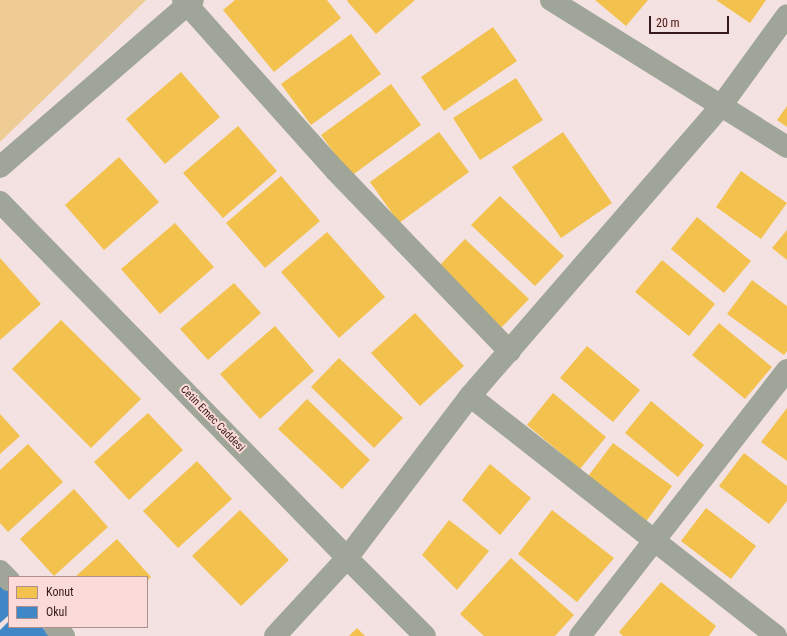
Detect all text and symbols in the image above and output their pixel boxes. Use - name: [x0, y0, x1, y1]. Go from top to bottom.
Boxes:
- scale bar: [651, 8, 731, 34]
- text: 20 m: [656, 16, 680, 30]
- street label: Cetin Emec Caddesi: [177, 383, 247, 455]
- legend: [8, 576, 148, 628]
- text: Konut: [46, 585, 74, 599]
- text: Okul: [46, 605, 67, 619]

